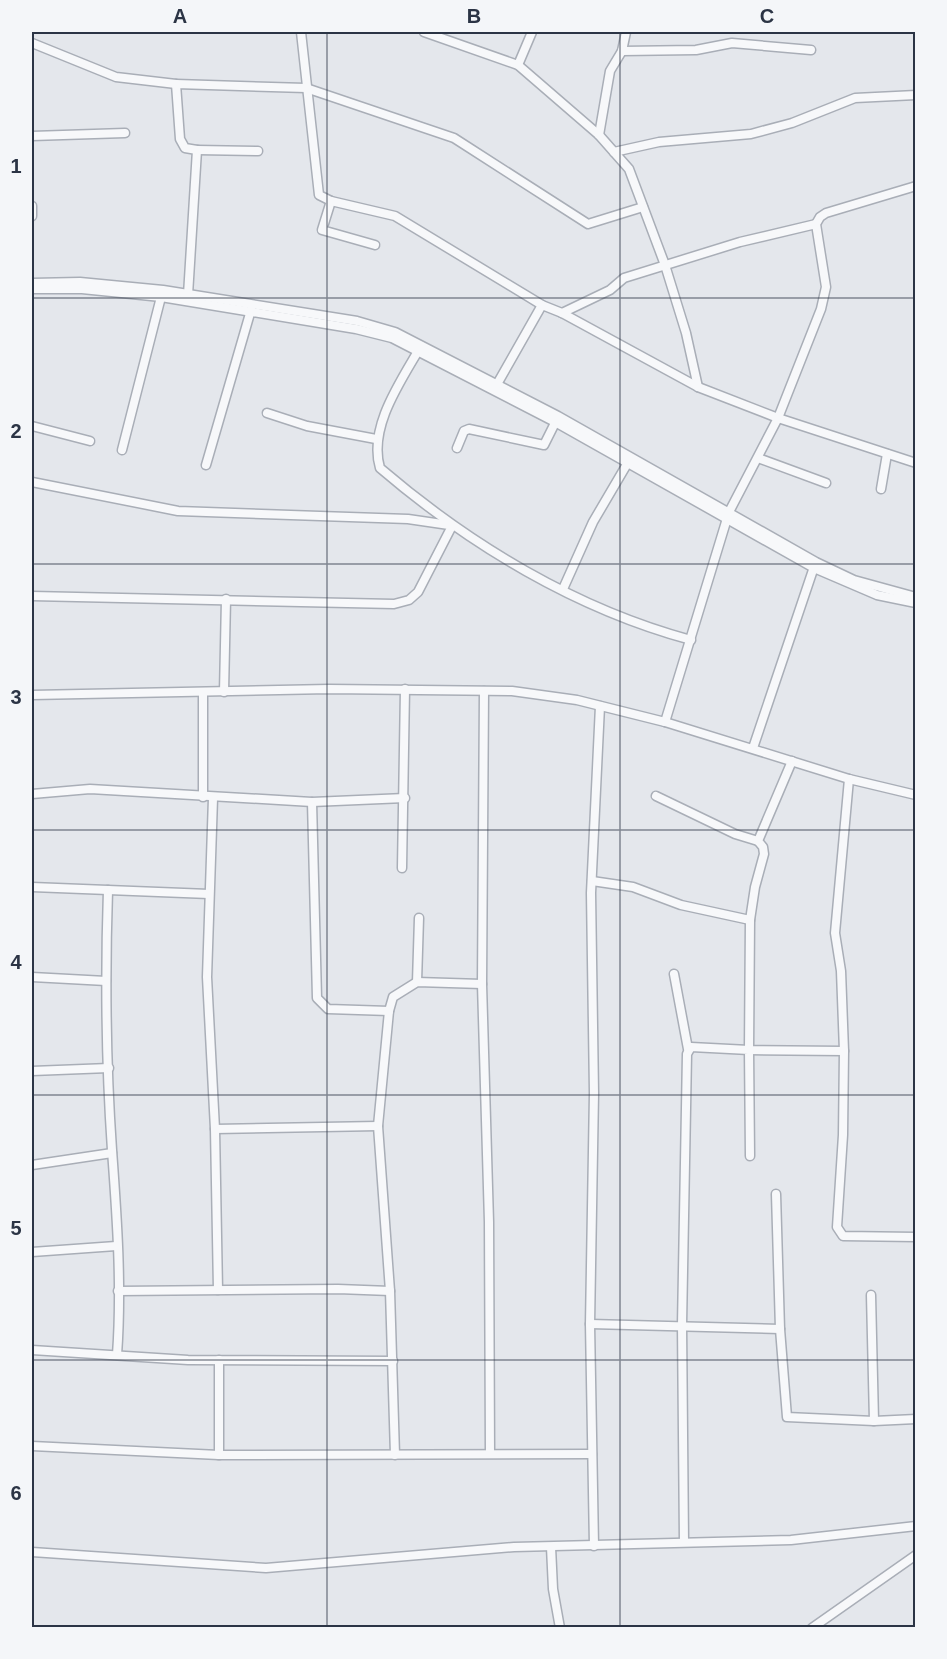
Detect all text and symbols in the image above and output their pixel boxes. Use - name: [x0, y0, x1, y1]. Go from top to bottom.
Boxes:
- text: A: [173, 5, 187, 27]
- text: B: [467, 5, 481, 27]
- text: C: [760, 5, 774, 27]
- text: 1: [10, 155, 22, 177]
- text: 2: [10, 420, 22, 442]
- text: 3: [10, 686, 22, 708]
- text: 4: [10, 951, 22, 973]
- text: 5: [10, 1217, 22, 1239]
- text: 6: [10, 1482, 22, 1504]

